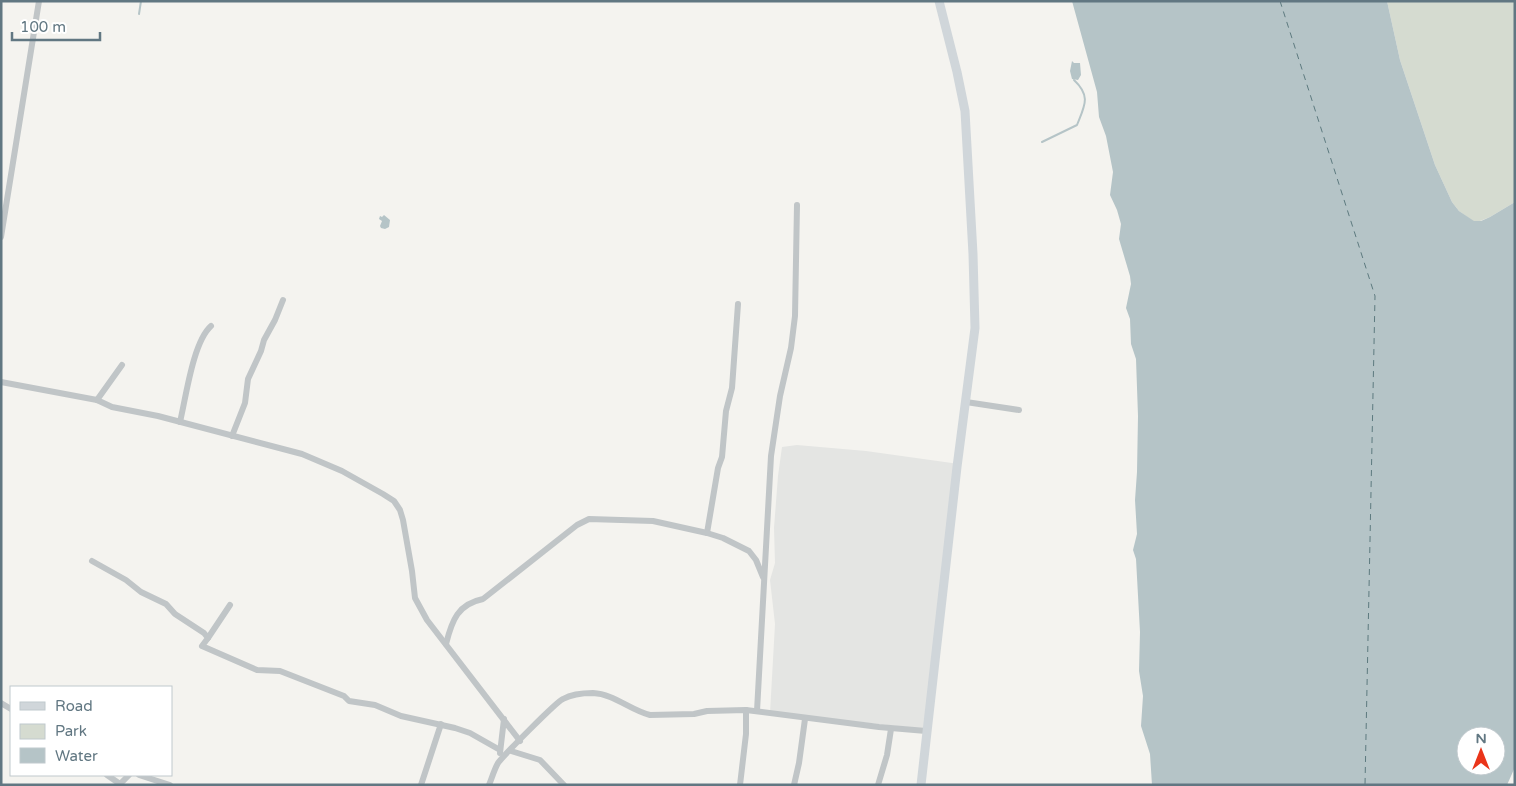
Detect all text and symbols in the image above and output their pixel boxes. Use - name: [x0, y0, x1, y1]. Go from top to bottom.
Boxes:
- scale bar: [12, 10, 100, 42]
- text: 100 m: [20, 18, 66, 36]
- legend: [10, 686, 172, 776]
- text: Road: [55, 697, 93, 715]
- text: Park: [55, 722, 87, 740]
- north arrow: [1456, 726, 1506, 776]
- text: N: [1475, 730, 1487, 747]
- text: Water: [55, 747, 98, 765]

